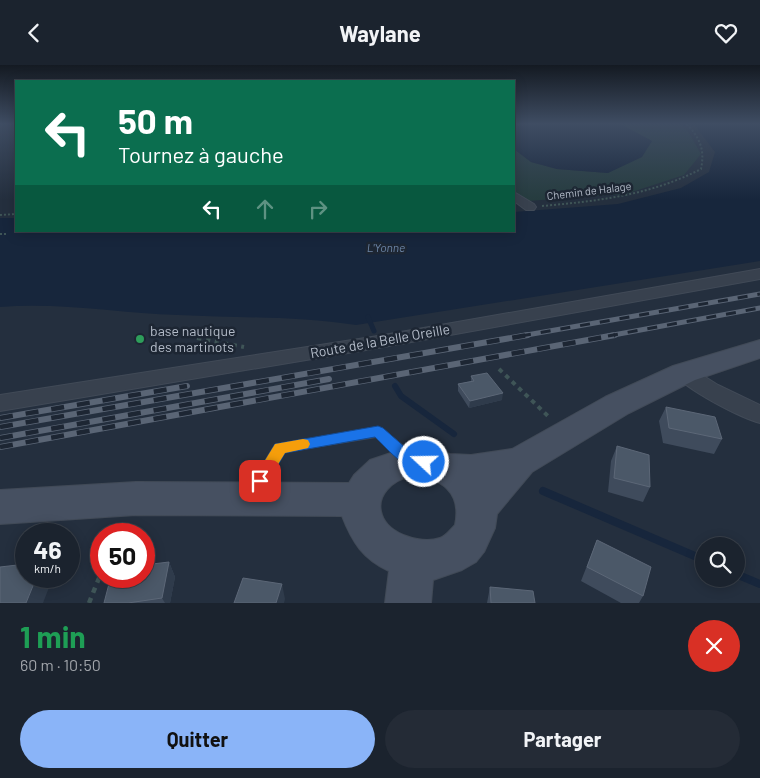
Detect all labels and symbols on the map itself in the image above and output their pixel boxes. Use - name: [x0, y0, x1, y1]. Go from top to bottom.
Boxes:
- street label: Chemin de Halage: [546, 179, 632, 202]
- water label: L'Yonne: [367, 240, 405, 254]
- street label: Route de la Belle Oreille: [309, 320, 451, 361]
- place label: base nautique des martinots: [150, 322, 235, 355]
- marker: base nautique des martinots: [134, 333, 146, 345]
- position arrow: [397, 435, 449, 487]
- pin: [239, 460, 281, 502]
- speed limit sign: 50: [90, 523, 155, 588]

